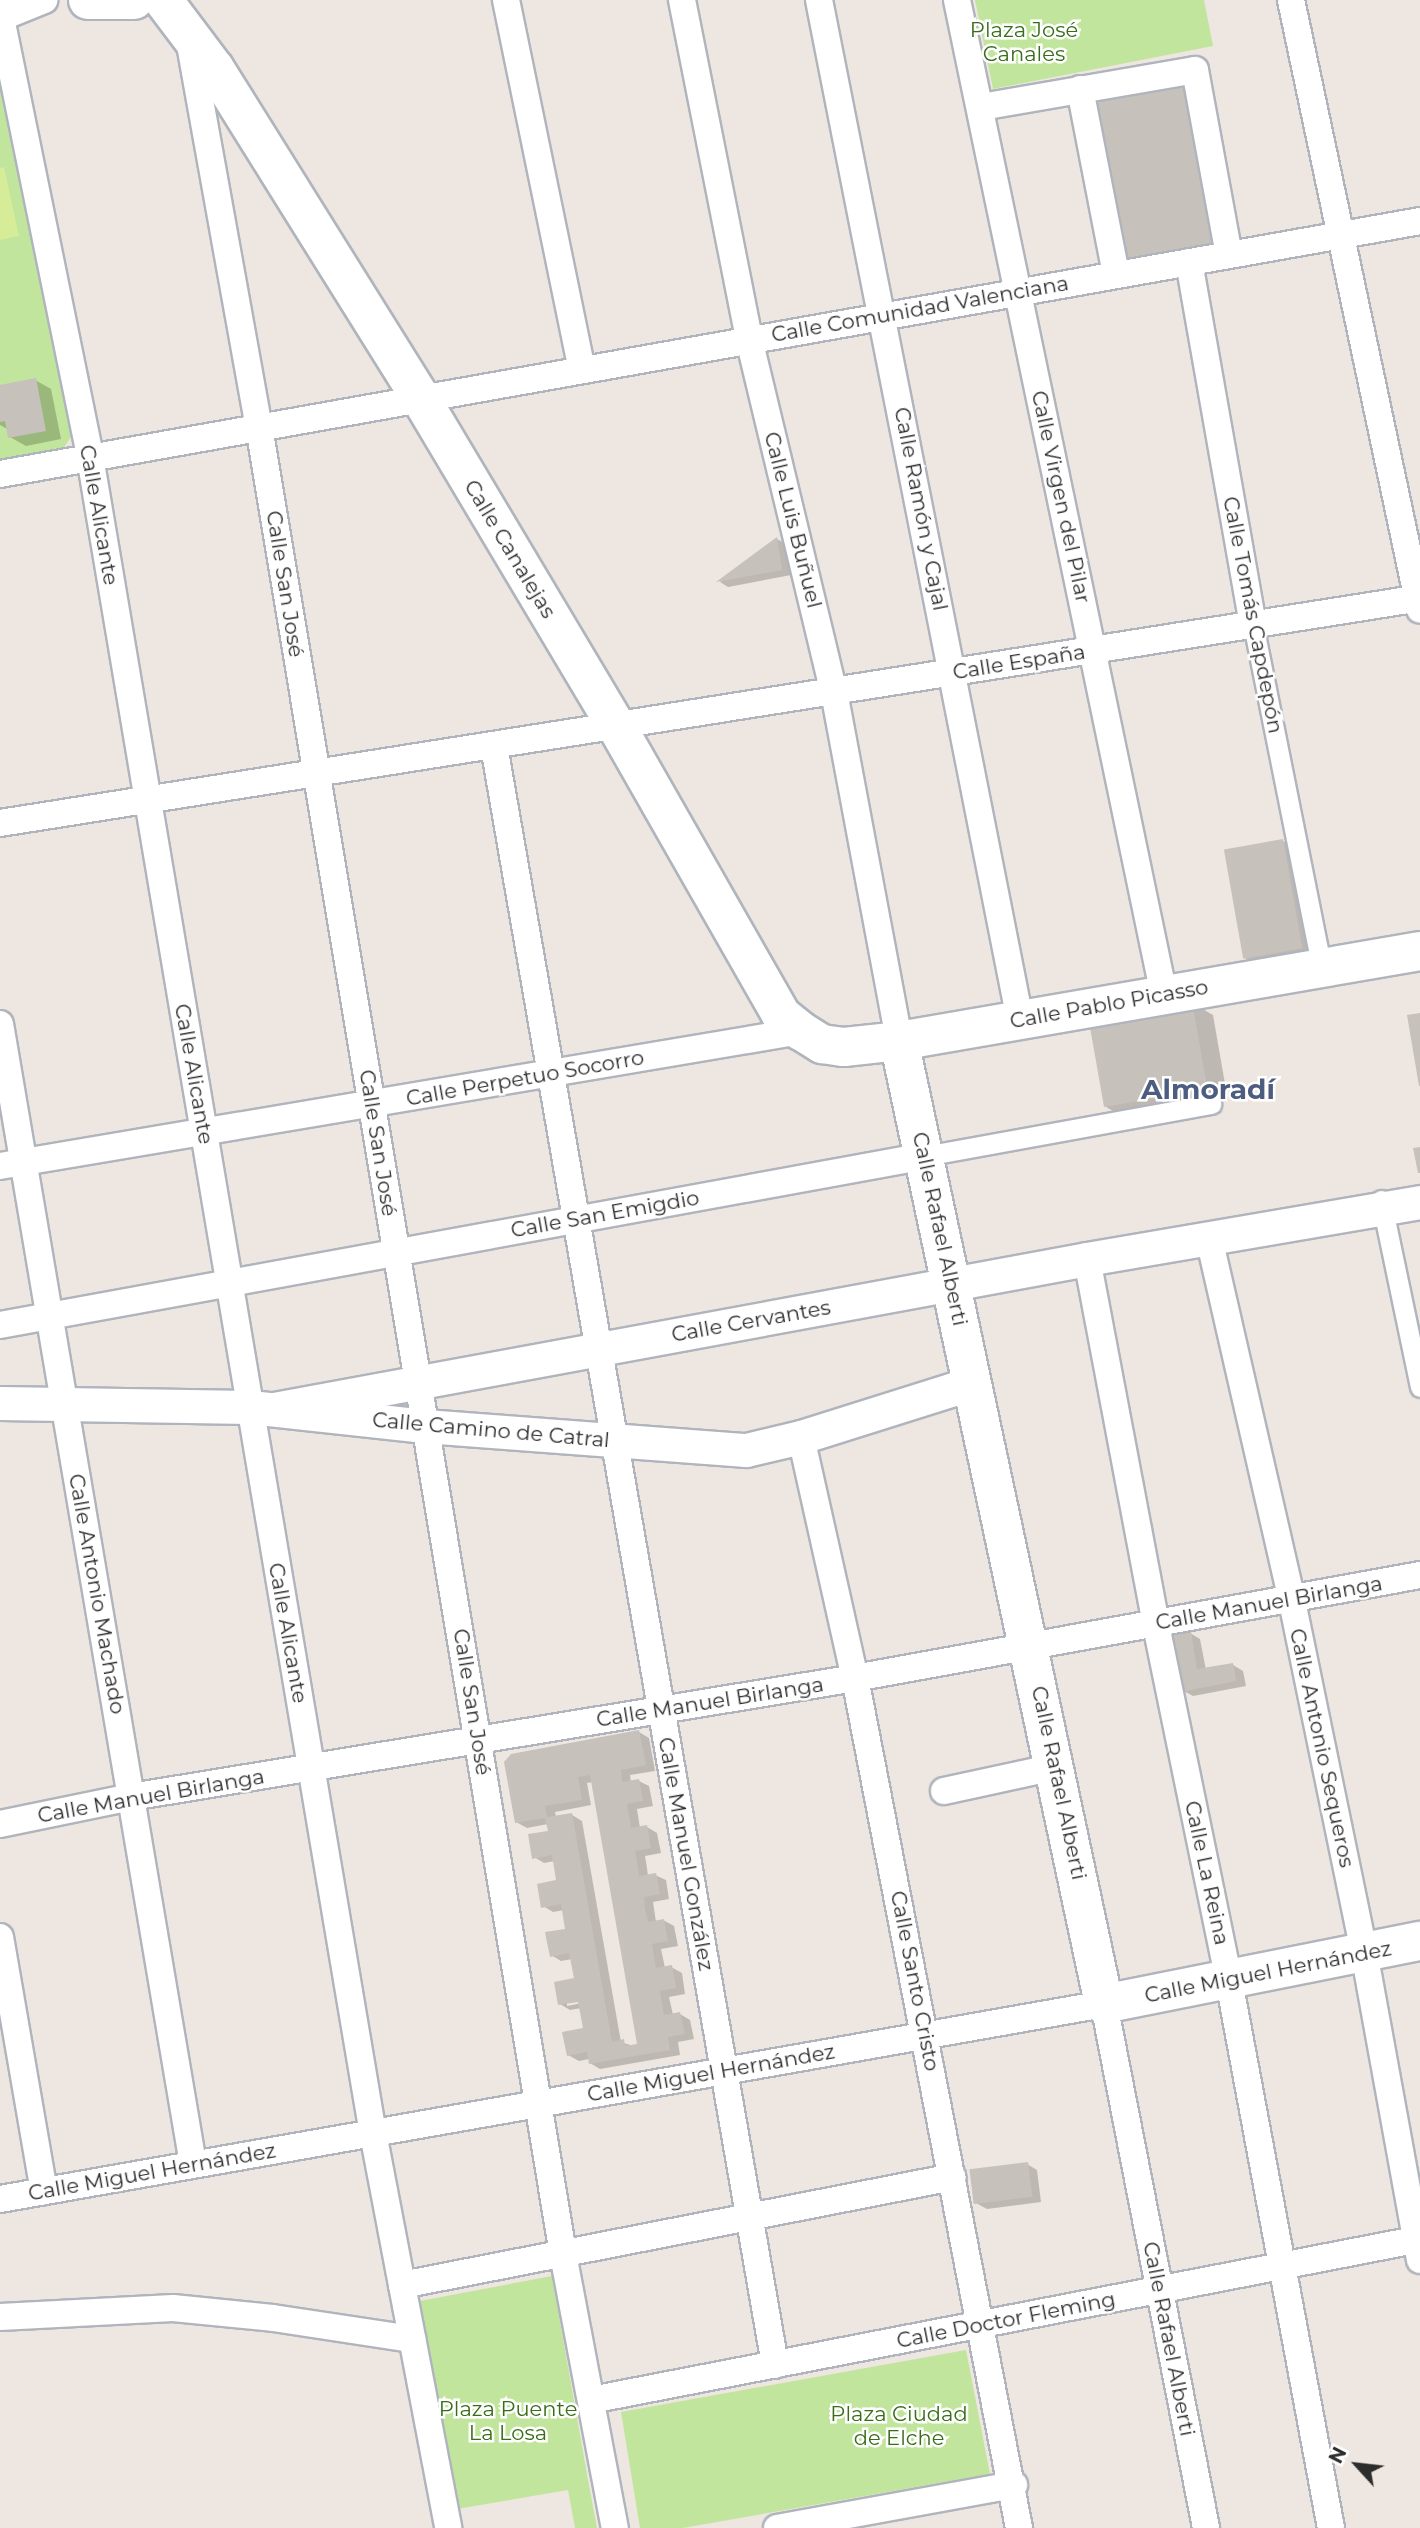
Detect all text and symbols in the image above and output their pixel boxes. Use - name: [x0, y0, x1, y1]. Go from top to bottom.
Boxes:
- park label: Plaza José Canales: [970, 17, 1078, 67]
- street label: Calle Comunidad Valenciana: [769, 270, 1071, 348]
- street label: Calle Virgen del Pilar: [1026, 388, 1096, 606]
- street label: Calle Ramón y Cajal: [889, 405, 953, 613]
- street label: Calle Luis Buñuel: [759, 429, 827, 611]
- street label: Calle Alicante: [74, 443, 124, 587]
- street label: Calle Canalejas: [459, 475, 561, 623]
- street label: Calle Tomás Capdepón: [1218, 494, 1288, 736]
- street label: Calle San José: [261, 509, 309, 659]
- street label: Calle España: [951, 639, 1087, 685]
- street label: Calle Pablo Picasso: [1008, 974, 1210, 1034]
- street label: Calle Alicante: [169, 1002, 219, 1146]
- street label: Calle Perpetuo Socorro: [404, 1045, 646, 1111]
- street label: Calle San José: [354, 1068, 402, 1218]
- district label: Almoradí: [1141, 1072, 1275, 1106]
- street label: Calle Rafael Alberti: [907, 1130, 973, 1328]
- street label: Calle San Emigdio: [509, 1185, 701, 1243]
- street label: Calle Cervantes: [670, 1295, 832, 1347]
- street label: Calle Camino de Catral: [371, 1407, 611, 1453]
- street label: Calle Antonio Machado: [63, 1472, 131, 1716]
- street label: Calle Alicante: [263, 1561, 313, 1705]
- street label: Calle Manuel Birlanga: [1154, 1571, 1384, 1635]
- street label: Calle Antonio Sequeros: [1284, 1626, 1360, 1870]
- street label: Calle San José: [448, 1627, 496, 1777]
- street label: Calle Manuel Birlanga: [594, 1672, 826, 1732]
- street label: Calle Rafael Alberti: [1026, 1684, 1092, 1882]
- street label: Calle Manuel González: [653, 1735, 719, 1973]
- street label: Calle Manuel Birlanga: [36, 1764, 266, 1828]
- street label: Calle La Reina: [1179, 1799, 1235, 1947]
- street label: Calle Santo Cristo: [885, 1889, 945, 2073]
- street label: Calle Miguel Hernández: [1142, 1936, 1394, 2008]
- street label: Calle Miguel Hernández: [585, 2039, 837, 2107]
- street label: Calle Miguel Hernández: [26, 2138, 278, 2206]
- street label: Calle Rafael Alberti: [1138, 2240, 1200, 2438]
- street label: Calle Doctor Fleming: [894, 2286, 1118, 2354]
- park label: Plaza Puente La Losa: [439, 2396, 577, 2446]
- park label: Plaza Ciudad de Elche: [830, 2401, 968, 2451]
- north arrow: [1322, 2430, 1392, 2500]
- text: N: [1324, 2443, 1352, 2467]

